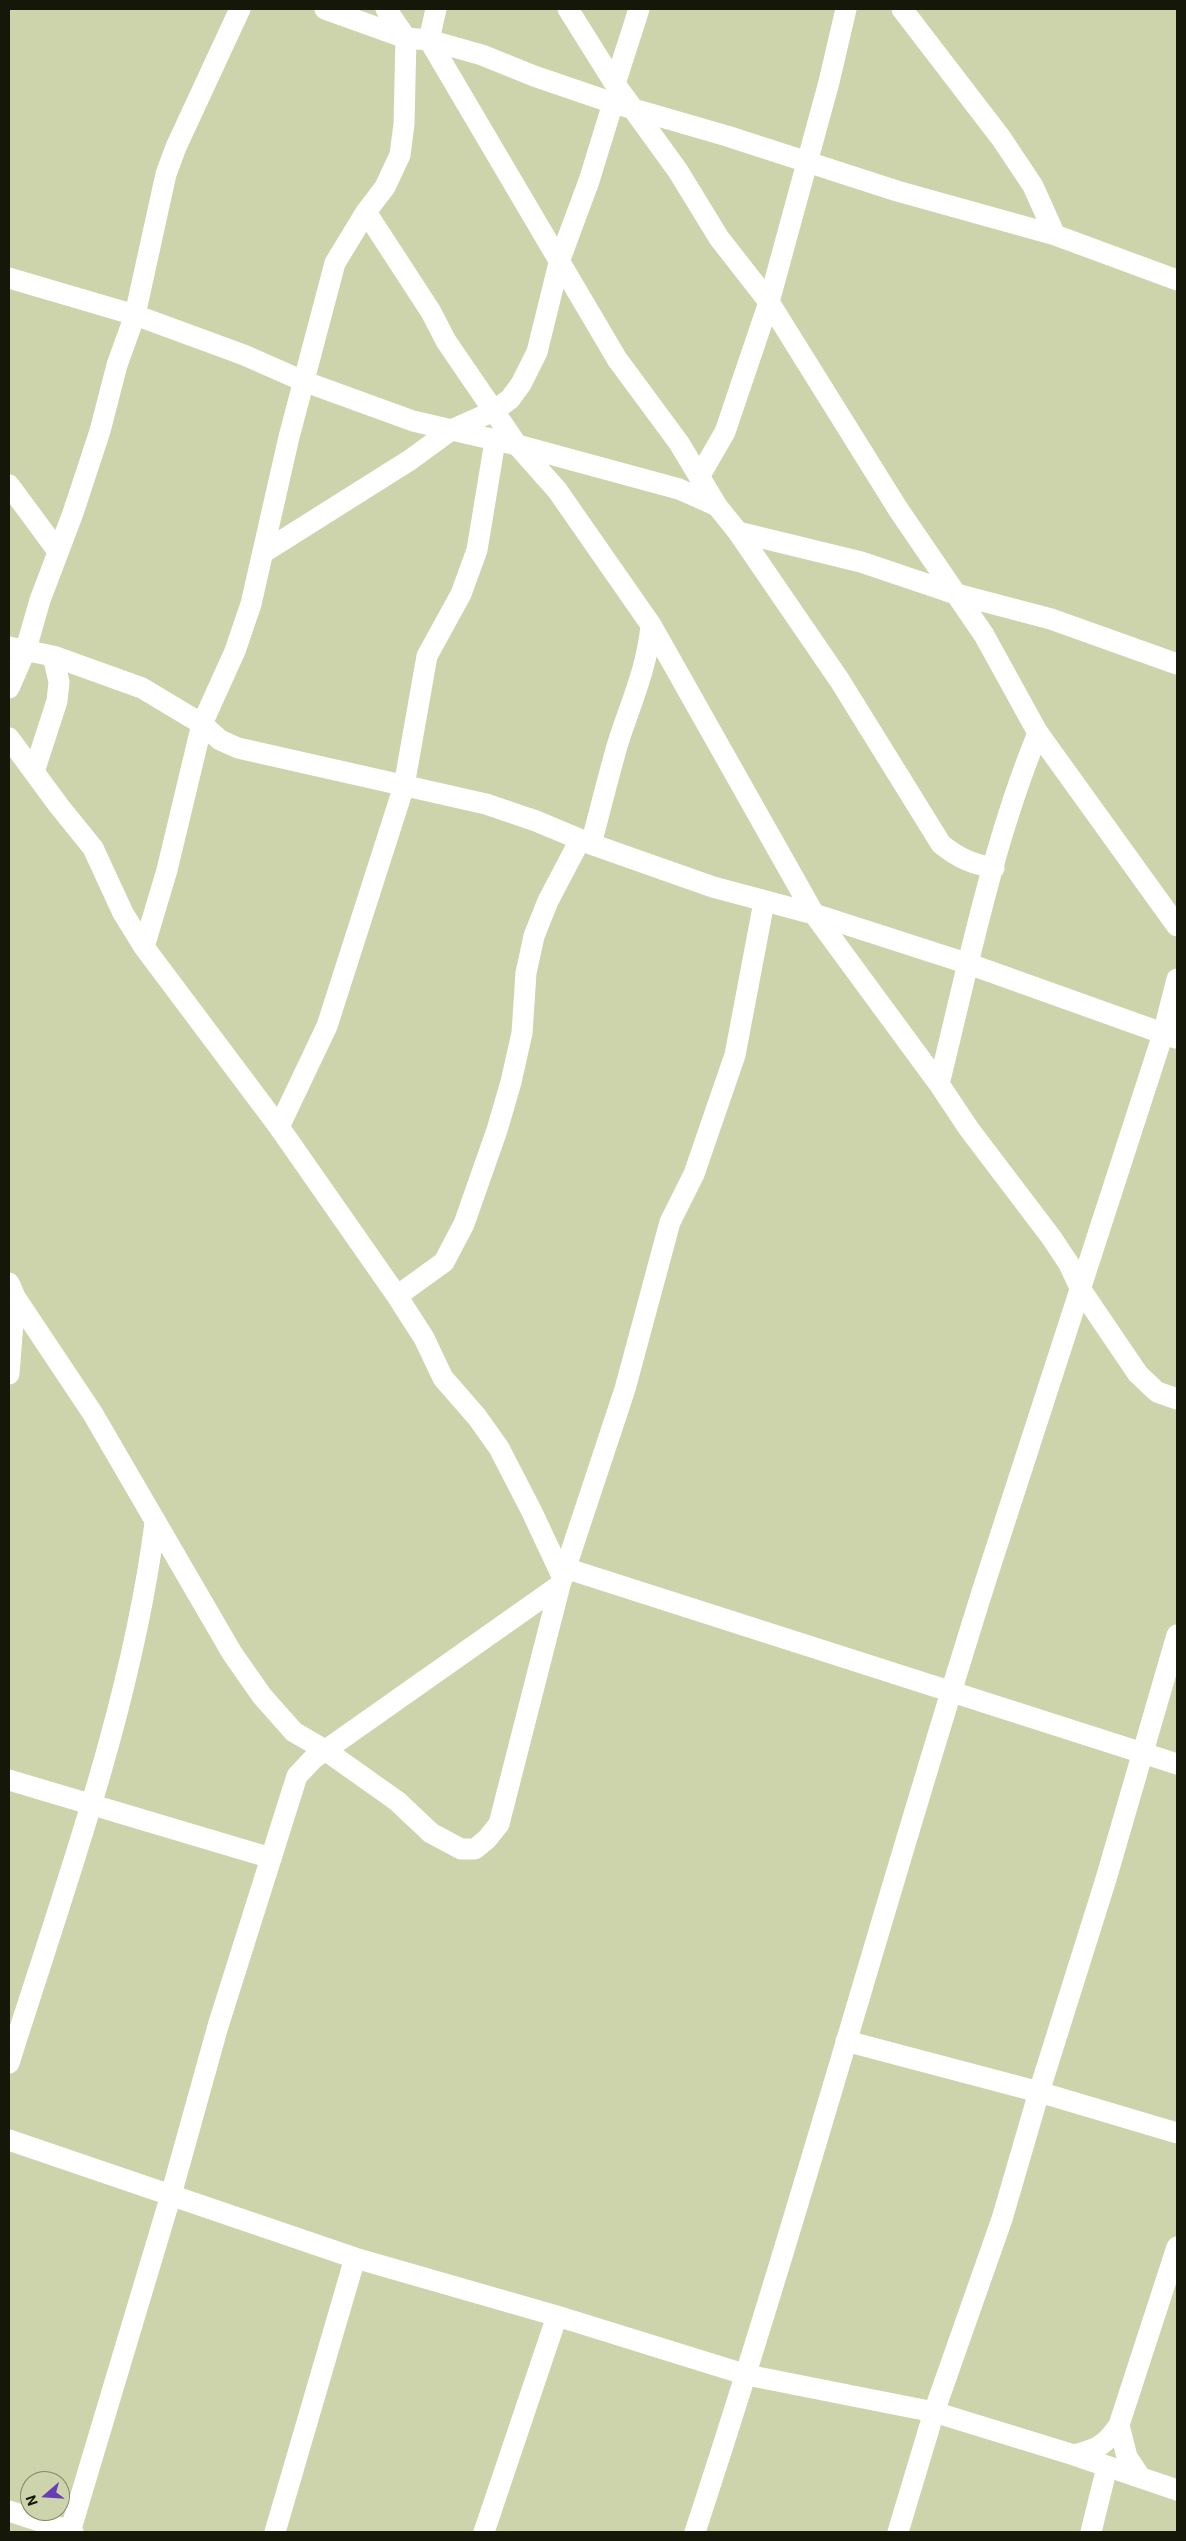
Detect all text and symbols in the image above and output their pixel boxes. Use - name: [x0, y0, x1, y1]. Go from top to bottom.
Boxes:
- north arrow: [20, 2471, 70, 2521]
- text: N: [23, 2493, 41, 2508]

